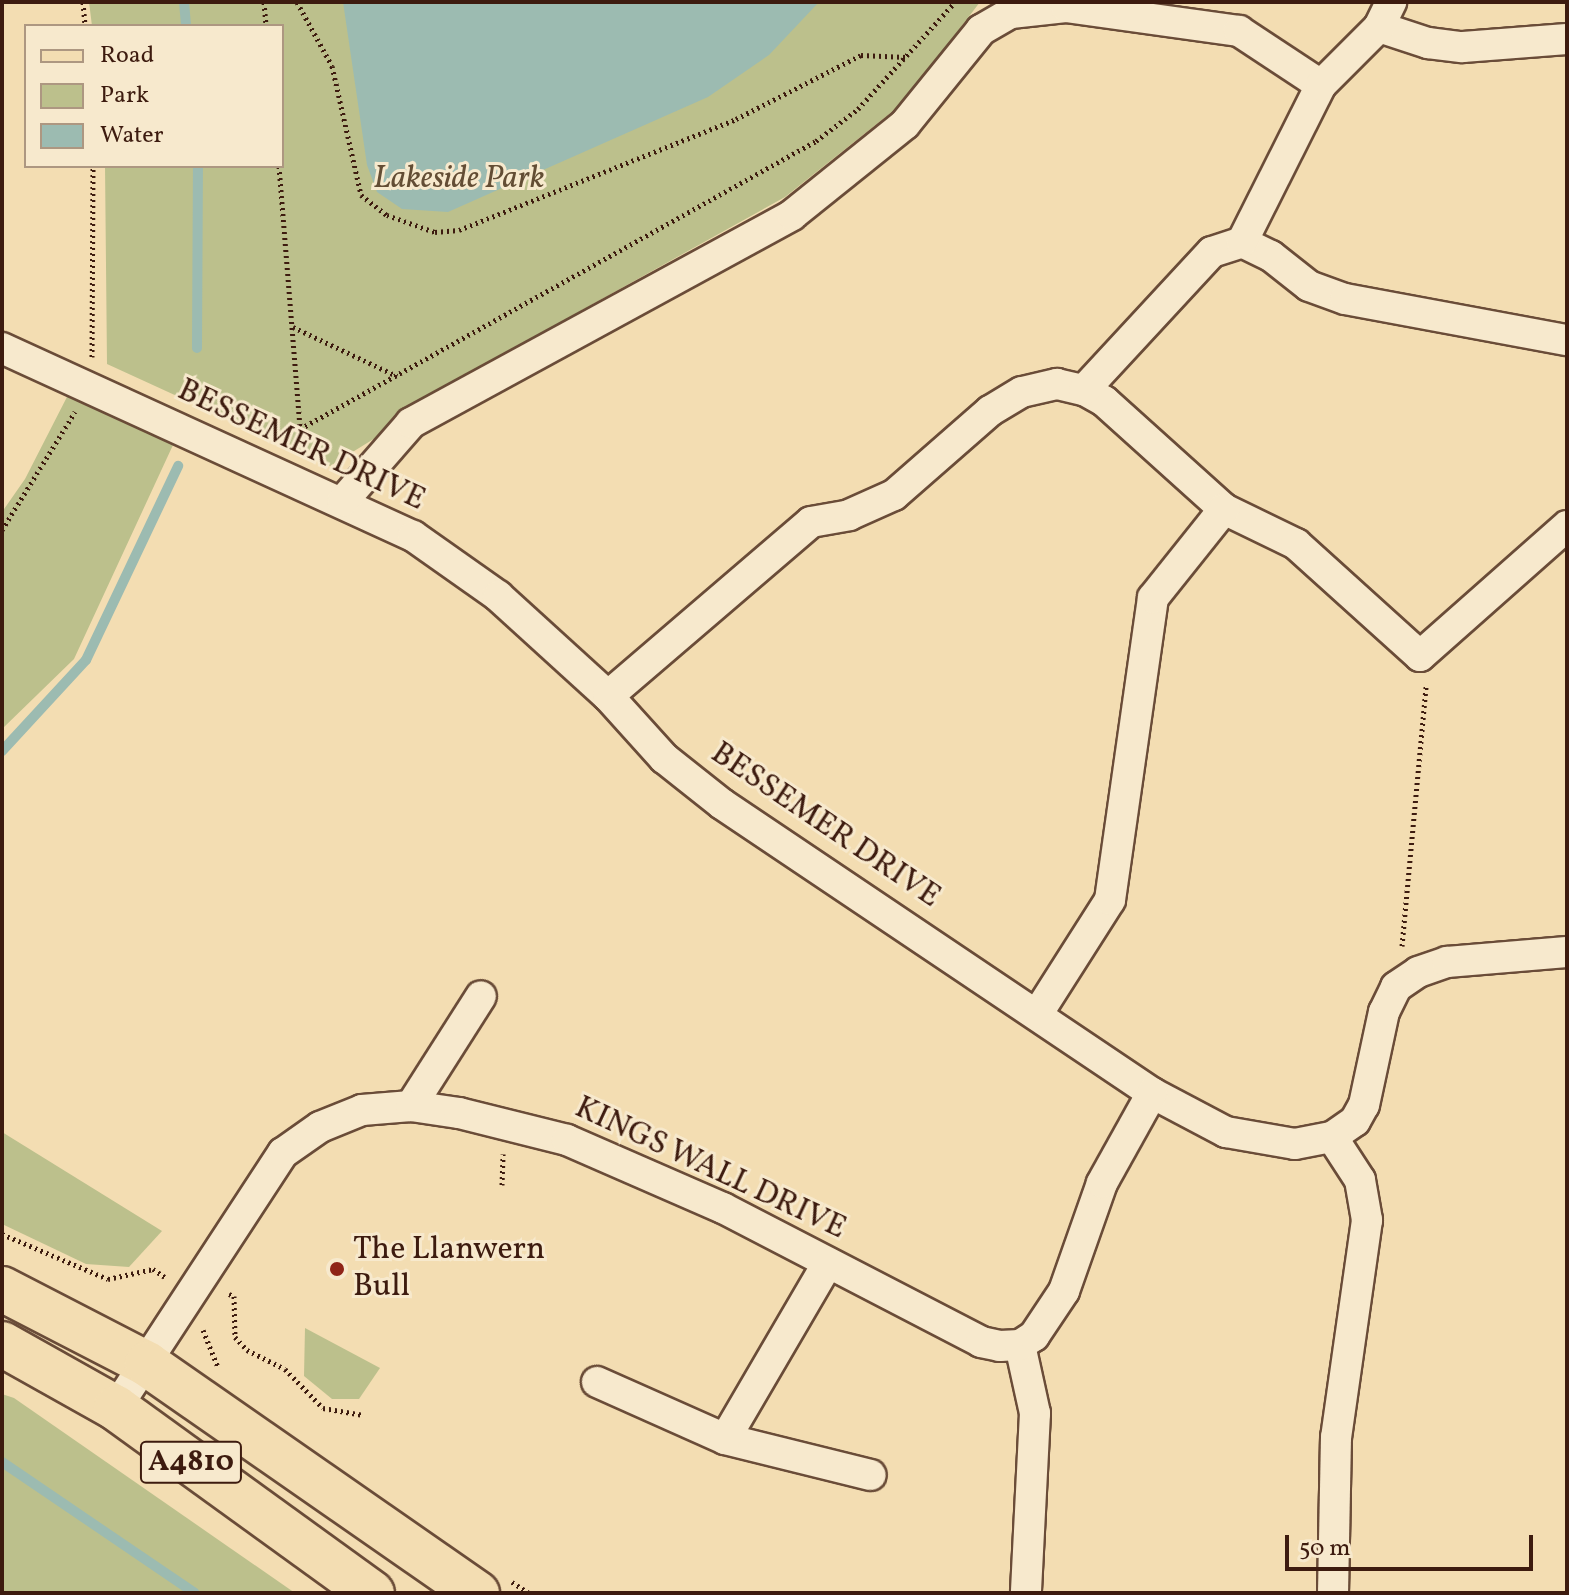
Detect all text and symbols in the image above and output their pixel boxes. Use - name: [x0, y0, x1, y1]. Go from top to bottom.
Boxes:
- legend: [24, 24, 284, 168]
- text: Road: [100, 39, 154, 73]
- text: Park: [100, 79, 149, 113]
- text: Water: [100, 119, 164, 153]
- park label: Lakeside Park: [373, 160, 545, 198]
- street label: BESSEMER DRIVE: [171, 372, 431, 520]
- street label: BESSEMER DRIVE: [703, 735, 947, 917]
- street label: KINGS WALL DRIVE: [568, 1089, 852, 1249]
- place label: The Llanwern Bull: [353, 1232, 545, 1307]
- marker: The Llanwern Bull: [328, 1260, 346, 1278]
- road number: A4810: [139, 1436, 243, 1488]
- scale bar: [1289, 1519, 1537, 1569]
- text: 50 m: [1299, 1532, 1351, 1566]

